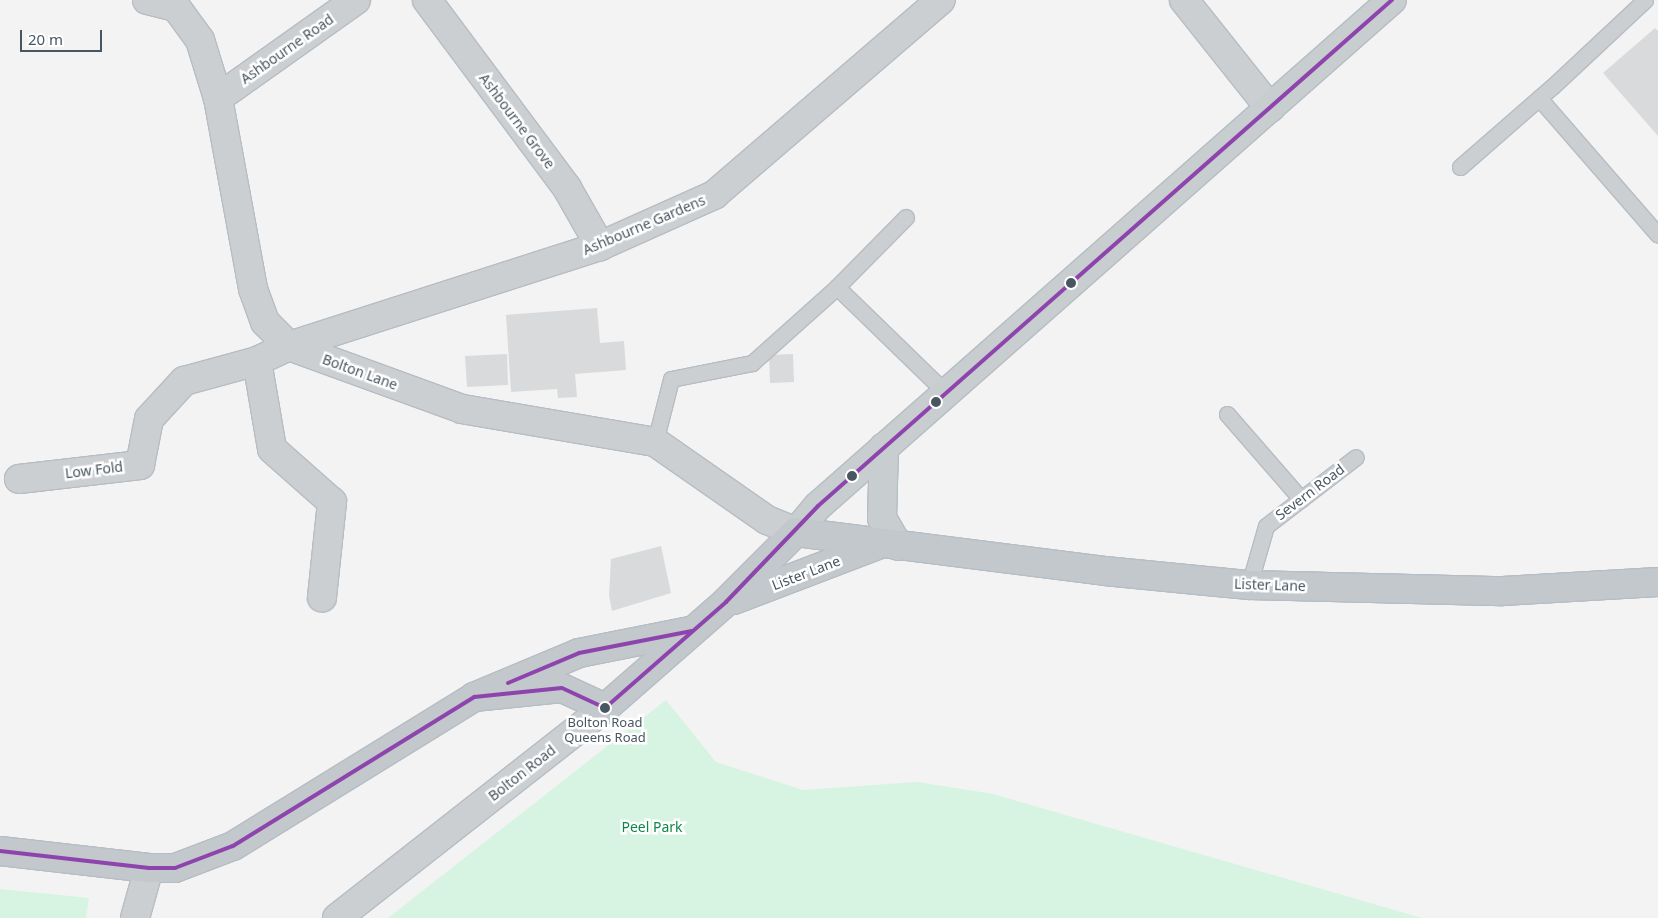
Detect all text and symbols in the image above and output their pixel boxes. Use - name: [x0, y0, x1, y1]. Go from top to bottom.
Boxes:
- street label: Ashbourne Road: [237, 11, 337, 87]
- scale bar: [22, 20, 105, 52]
- text: 20 m: [28, 29, 63, 49]
- street label: Ashbourne Grove: [476, 70, 558, 172]
- street label: Ashbourne Gardens: [580, 192, 708, 258]
- unlabelled marker: [1066, 278, 1076, 288]
- street label: Bolton Lane: [320, 351, 400, 393]
- unlabelled marker: [931, 397, 941, 407]
- street label: Low Fold: [64, 458, 124, 482]
- street label: Severn Road: [1272, 461, 1348, 523]
- unlabelled marker: [847, 471, 857, 481]
- street label: Lister Lane: [769, 552, 843, 594]
- street label: Lister Lane: [1234, 575, 1306, 595]
- marker: Bolton Road Queens Road: [600, 703, 610, 713]
- place label: Bolton Road Queens Road: [564, 715, 646, 746]
- street label: Bolton Road: [485, 742, 559, 804]
- park label: Peel Park: [621, 819, 683, 835]

